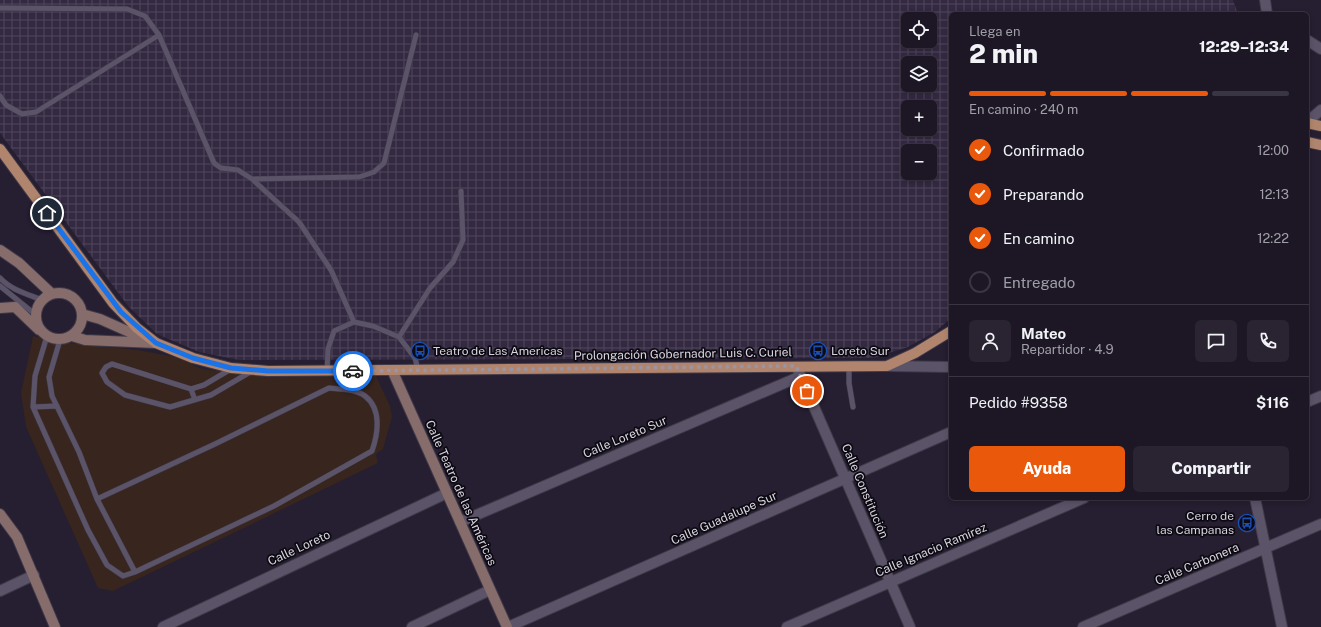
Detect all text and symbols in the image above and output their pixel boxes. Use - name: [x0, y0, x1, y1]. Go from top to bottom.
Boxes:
- map controls: [901, 12, 937, 180]
- button: locate: [901, 12, 937, 48]
- text: Llega en: [969, 24, 1020, 39]
- text: 2 min: [969, 38, 1038, 69]
- text: 12:29–12:34: [1199, 38, 1289, 55]
- button: layers: [901, 56, 937, 92]
- button: +: [901, 100, 937, 136]
- text: En camino · 240 m: [969, 102, 1078, 117]
- icon: check: [969, 139, 991, 161]
- text: Confirmado: [1003, 142, 1084, 159]
- text: 12:00: [1257, 143, 1289, 158]
- button: −: [901, 144, 937, 180]
- icon: check: [969, 183, 991, 205]
- text: Preparando: [1003, 186, 1084, 203]
- text: 12:13: [1260, 187, 1289, 202]
- pin: [30, 196, 64, 230]
- icon: home: [36, 202, 58, 224]
- icon: check: [969, 227, 991, 249]
- text: En camino: [1003, 230, 1075, 247]
- text: 12:22: [1257, 231, 1289, 246]
- text: Entregado: [1003, 274, 1075, 291]
- button: person: [969, 320, 1011, 362]
- button: chat: [1195, 320, 1237, 362]
- button: phone: [1247, 320, 1289, 362]
- text: Mateo: [1021, 325, 1066, 342]
- bus stop icon: Teatro de Las Americas: [410, 341, 430, 361]
- bus stop icon: Loreto Sur: [808, 341, 828, 361]
- text: Repartidor · 4.9: [1021, 342, 1114, 357]
- place label: Teatro de Las Americas: [433, 344, 563, 358]
- place label: Loreto Sur: [831, 344, 890, 358]
- street label: Prolongación Gobernador Luis C. Curiel: [574, 345, 793, 363]
- courier: [333, 351, 373, 391]
- icon: car: [342, 360, 364, 382]
- pin: [790, 374, 824, 408]
- icon: bag: [796, 380, 818, 402]
- text: Pedido #9358: [969, 394, 1068, 411]
- text: $116: [1256, 394, 1289, 411]
- street label: Calle Loreto Sur: [581, 413, 669, 461]
- street label: Calle Teatro de las Américas: [423, 418, 499, 568]
- street label: Calle Constitución: [839, 442, 891, 540]
- button: Ayuda: [969, 446, 1125, 492]
- button: Compartir: [1133, 446, 1289, 492]
- street label: Calle Guadalupe Sur: [669, 488, 779, 548]
- place label: Cerro de las Campanas: [1156, 509, 1234, 537]
- bus stop icon: Cerro de las Campanas: [1237, 513, 1257, 533]
- street label: Calle Ignacio Ramírez: [873, 520, 989, 580]
- street label: Calle Loreto: [266, 527, 333, 569]
- street label: Calle Carbonera: [1153, 540, 1241, 588]

